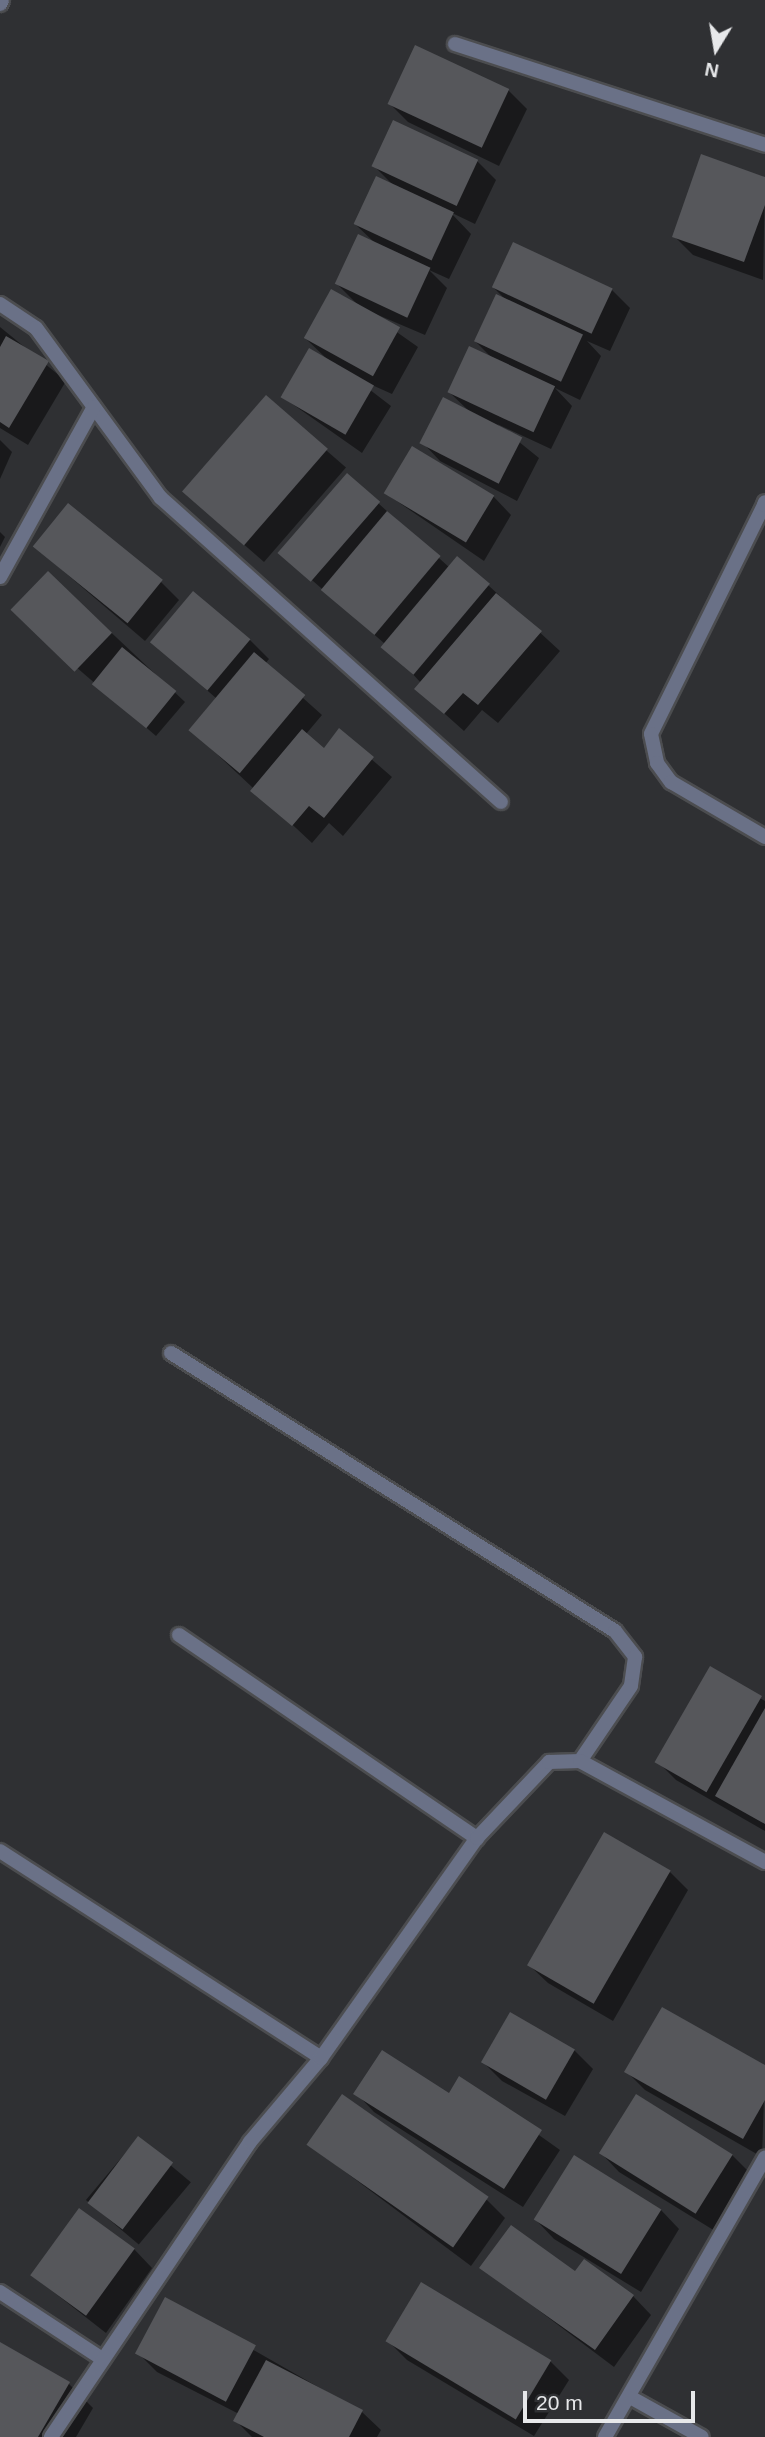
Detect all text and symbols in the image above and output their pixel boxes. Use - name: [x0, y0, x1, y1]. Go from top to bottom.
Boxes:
- north arrow: [681, 14, 751, 84]
- text: N: [703, 58, 721, 82]
- scale bar: [527, 2378, 698, 2422]
- text: 20 m: [536, 2391, 583, 2414]

